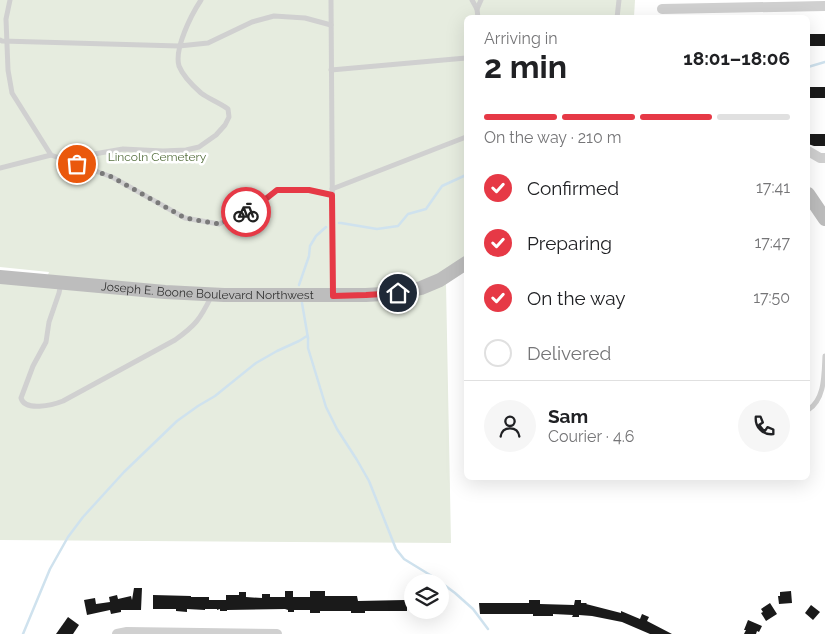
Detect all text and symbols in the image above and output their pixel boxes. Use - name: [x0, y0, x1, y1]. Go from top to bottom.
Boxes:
- text: Arriving in: [484, 29, 558, 48]
- text: 18:01–18:06: [683, 47, 790, 69]
- text: 2 min: [484, 48, 567, 85]
- text: On the way · 210 m: [484, 128, 622, 147]
- pin: [56, 143, 98, 185]
- icon: bag: [63, 150, 91, 178]
- park label: Lincoln Cemetery: [108, 150, 207, 164]
- icon: check: [484, 174, 512, 202]
- text: Confirmed: [527, 177, 619, 199]
- text: 17:41: [756, 178, 790, 197]
- courier: [221, 187, 271, 237]
- icon: bike: [232, 198, 260, 226]
- icon: check: [484, 229, 512, 257]
- text: Preparing: [527, 232, 612, 254]
- text: 17:47: [754, 233, 790, 252]
- pin: [377, 272, 419, 314]
- street label: Joseph E. Boone Boulevard Northwest: [101, 279, 314, 302]
- icon: home: [384, 279, 412, 307]
- icon: check: [484, 284, 512, 312]
- text: On the way: [527, 287, 626, 309]
- text: 17:50: [753, 288, 790, 307]
- text: Delivered: [527, 342, 611, 364]
- button: person: [484, 400, 536, 452]
- button: phone: [738, 400, 790, 452]
- text: Sam: [548, 405, 588, 427]
- text: Courier · 4.6: [548, 427, 634, 446]
- map controls: [404, 574, 449, 619]
- button: layers: [404, 574, 449, 619]

